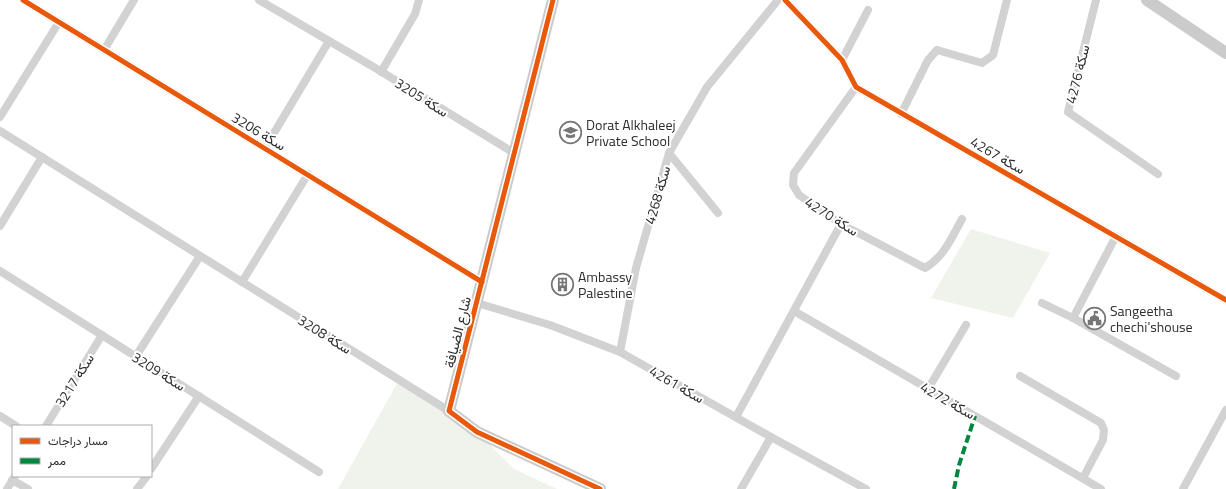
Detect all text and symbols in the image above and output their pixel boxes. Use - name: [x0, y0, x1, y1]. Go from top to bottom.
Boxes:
- street label: سكة 4276: [1060, 42, 1094, 106]
- street label: سكة 3205: [391, 72, 453, 122]
- street label: سكة 3206: [228, 107, 290, 155]
- place label: Dorat Alkhaleej Private School: [586, 114, 676, 151]
- school or university icon: Dorat Alkhaleej Private School: [557, 119, 583, 145]
- street label: سكة 4267: [967, 131, 1029, 179]
- street label: سكة 4268: [639, 163, 675, 227]
- street label: سكة 4270: [801, 191, 863, 241]
- place label: Ambassy Palestine: [578, 266, 633, 303]
- building icon: Ambassy Palestine: [550, 271, 576, 297]
- street label: شارع الضيافة: [438, 294, 477, 370]
- place label: Sangeetha chechi'shouse: [1110, 300, 1193, 337]
- public building icon: Sangeetha chechi'shouse: [1081, 305, 1107, 331]
- street label: سكة 3208: [294, 309, 356, 359]
- street label: سكة 3209: [128, 346, 190, 396]
- street label: سكة 3217: [49, 349, 99, 411]
- street label: سكة 4261: [646, 360, 708, 408]
- street label: سكة 4272: [917, 376, 979, 424]
- legend: [12, 425, 152, 477]
- text: مسار دراجات: [48, 431, 108, 450]
- text: ممر: [47, 451, 66, 470]

